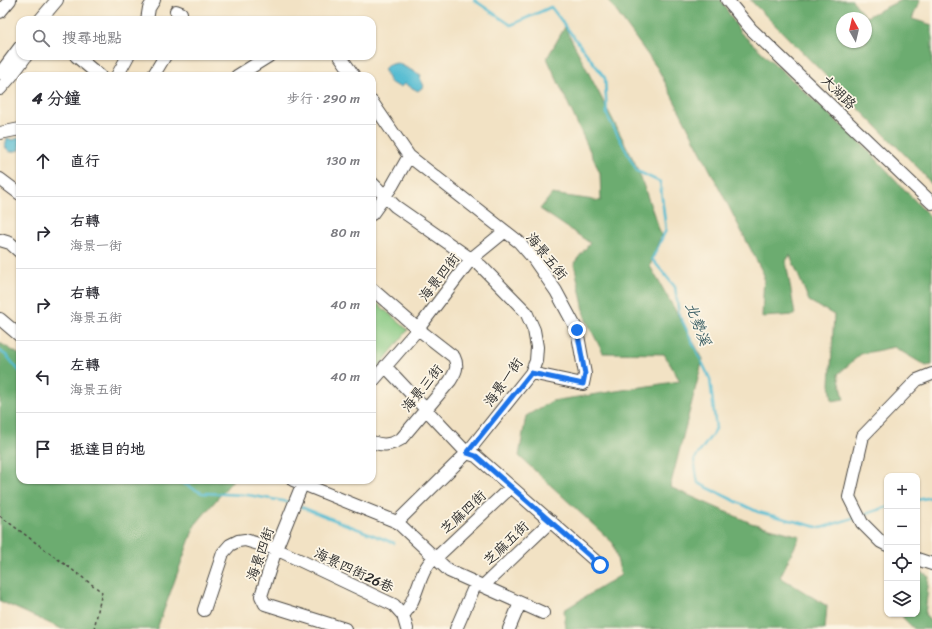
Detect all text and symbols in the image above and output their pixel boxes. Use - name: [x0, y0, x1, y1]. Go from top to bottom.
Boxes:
- north arrow: [836, 12, 872, 48]
- search box: [16, 16, 376, 60]
- text: 搜尋地點: [62, 25, 122, 51]
- icon: search: [30, 27, 52, 49]
- street label: 大湖路: [815, 69, 862, 116]
- text: 4 分鐘: [32, 83, 81, 113]
- text: 步行 · 290 m: [287, 87, 360, 110]
- text: 直行: [70, 148, 100, 174]
- text: 130 m: [326, 149, 360, 172]
- icon: ahead: [32, 150, 54, 172]
- text: 右轉: [70, 208, 100, 234]
- text: 80 m: [331, 221, 360, 244]
- icon: right: [32, 222, 54, 244]
- street label: 海景五街: [519, 227, 574, 286]
- text: 海景一街: [70, 234, 122, 257]
- street label: 海景四街: [412, 248, 466, 307]
- text: 右轉: [70, 280, 100, 306]
- text: 40 m: [330, 293, 360, 316]
- icon: right: [32, 294, 54, 316]
- water label: 北勢溪: [678, 298, 719, 351]
- text: 海景五街: [70, 306, 122, 329]
- route end: [568, 321, 586, 339]
- text: 左轉: [70, 352, 100, 378]
- street label: 海景一街: [477, 352, 530, 412]
- street label: 海景三街: [395, 359, 450, 418]
- text: 40 m: [330, 365, 360, 388]
- icon: left: [32, 366, 54, 388]
- text: 海景五街: [70, 378, 122, 401]
- text: 抵達目的地: [70, 436, 145, 462]
- icon: arrive: [32, 438, 54, 460]
- map controls: [884, 473, 920, 617]
- button: +: [884, 473, 920, 509]
- street label: 芝麻四街: [434, 484, 492, 541]
- button: −: [884, 509, 920, 545]
- street label: 芝麻五街: [478, 515, 535, 572]
- street label: 海景四街: [240, 524, 281, 585]
- street label: 海景四街26巷: [310, 541, 399, 600]
- button: locate: [884, 545, 920, 581]
- route start: [591, 556, 609, 574]
- button: layers: [884, 581, 920, 617]

